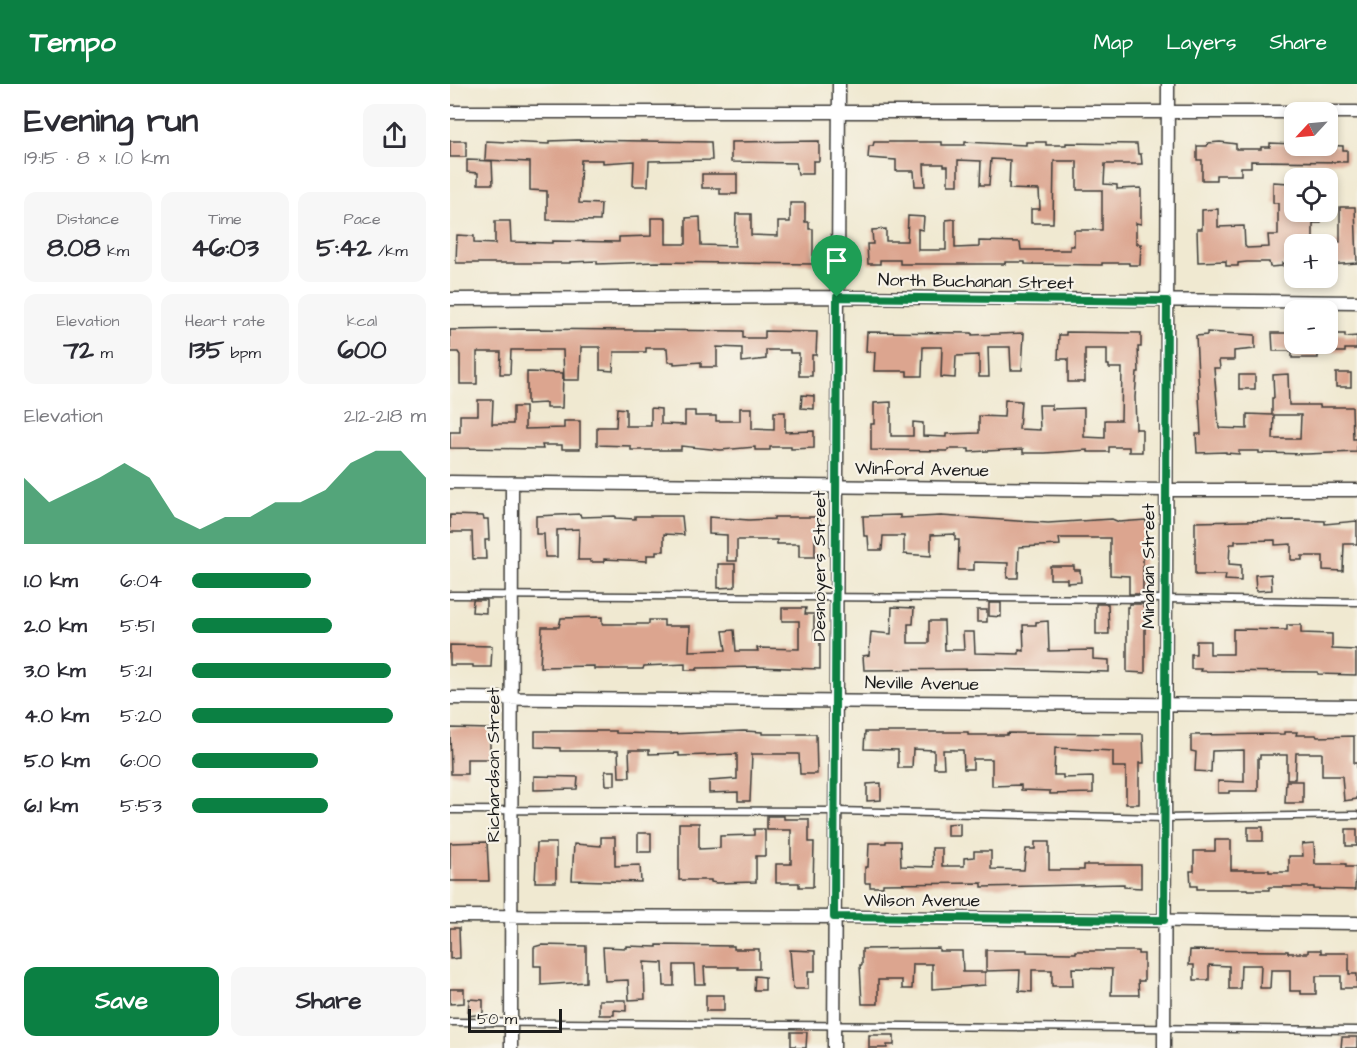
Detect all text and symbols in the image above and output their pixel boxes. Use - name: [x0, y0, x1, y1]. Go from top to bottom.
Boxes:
- text: Tempo: [30, 23, 116, 62]
- text: Map: [1093, 28, 1133, 57]
- text: Layers: [1166, 28, 1236, 57]
- text: Share: [1269, 28, 1327, 57]
- text: Evening run: [24, 98, 198, 144]
- north arrow: [1284, 102, 1338, 156]
- map controls: [1284, 102, 1338, 354]
- button: share: [363, 104, 426, 167]
- text: 19:15 · 8 × 1.0 km: [24, 144, 169, 172]
- button: locate: [1284, 168, 1338, 222]
- text: Distance: [57, 208, 119, 230]
- text: Time: [208, 208, 242, 230]
- text: Pace: [343, 208, 381, 230]
- text: 8.08: [47, 230, 101, 266]
- text: 46:03: [191, 230, 259, 266]
- text: 5:42: [316, 230, 372, 266]
- button: +: [1284, 234, 1338, 288]
- pin: [811, 235, 862, 297]
- text: km: [101, 240, 129, 262]
- text: /km: [372, 240, 408, 262]
- icon: arrive: [820, 244, 853, 277]
- street label: North Buchanan Street: [878, 267, 1075, 296]
- button: −: [1284, 300, 1338, 354]
- text: Elevation: [57, 310, 119, 332]
- text: Heart rate: [185, 310, 265, 332]
- text: kcal: [347, 310, 377, 332]
- text: 72: [63, 332, 94, 368]
- text: 135: [189, 332, 224, 368]
- text: 600: [337, 332, 387, 368]
- text: m: [94, 342, 113, 364]
- text: bpm: [224, 342, 261, 364]
- text: Elevation: [24, 402, 103, 430]
- text: 212–218 m: [344, 402, 426, 430]
- street label: Winford Avenue: [855, 456, 990, 483]
- street label: Desnoyers Street: [807, 490, 833, 641]
- street label: Minahan Street: [1136, 502, 1161, 629]
- text: 1.0 km: [24, 567, 78, 595]
- text: 6:04: [120, 567, 162, 595]
- text: 2.0 km: [24, 612, 87, 640]
- text: 5:51: [120, 612, 154, 640]
- text: 3.0 km: [24, 657, 85, 685]
- text: 5:21: [120, 657, 152, 685]
- street label: Neville Avenue: [865, 670, 980, 697]
- street label: Richardson Street: [481, 687, 506, 843]
- text: 4.0 km: [24, 702, 89, 730]
- text: 5:20: [120, 702, 162, 730]
- text: 5.0 km: [24, 747, 89, 775]
- text: 6:00: [120, 747, 161, 775]
- text: 6.1 km: [24, 792, 78, 820]
- text: 5:53: [120, 792, 162, 820]
- street label: Wilson Avenue: [864, 888, 980, 913]
- button: Save: [24, 967, 219, 1036]
- button: Share: [231, 967, 426, 1036]
- scale bar: [468, 1006, 562, 1034]
- text: 50 m: [477, 1008, 517, 1030]

